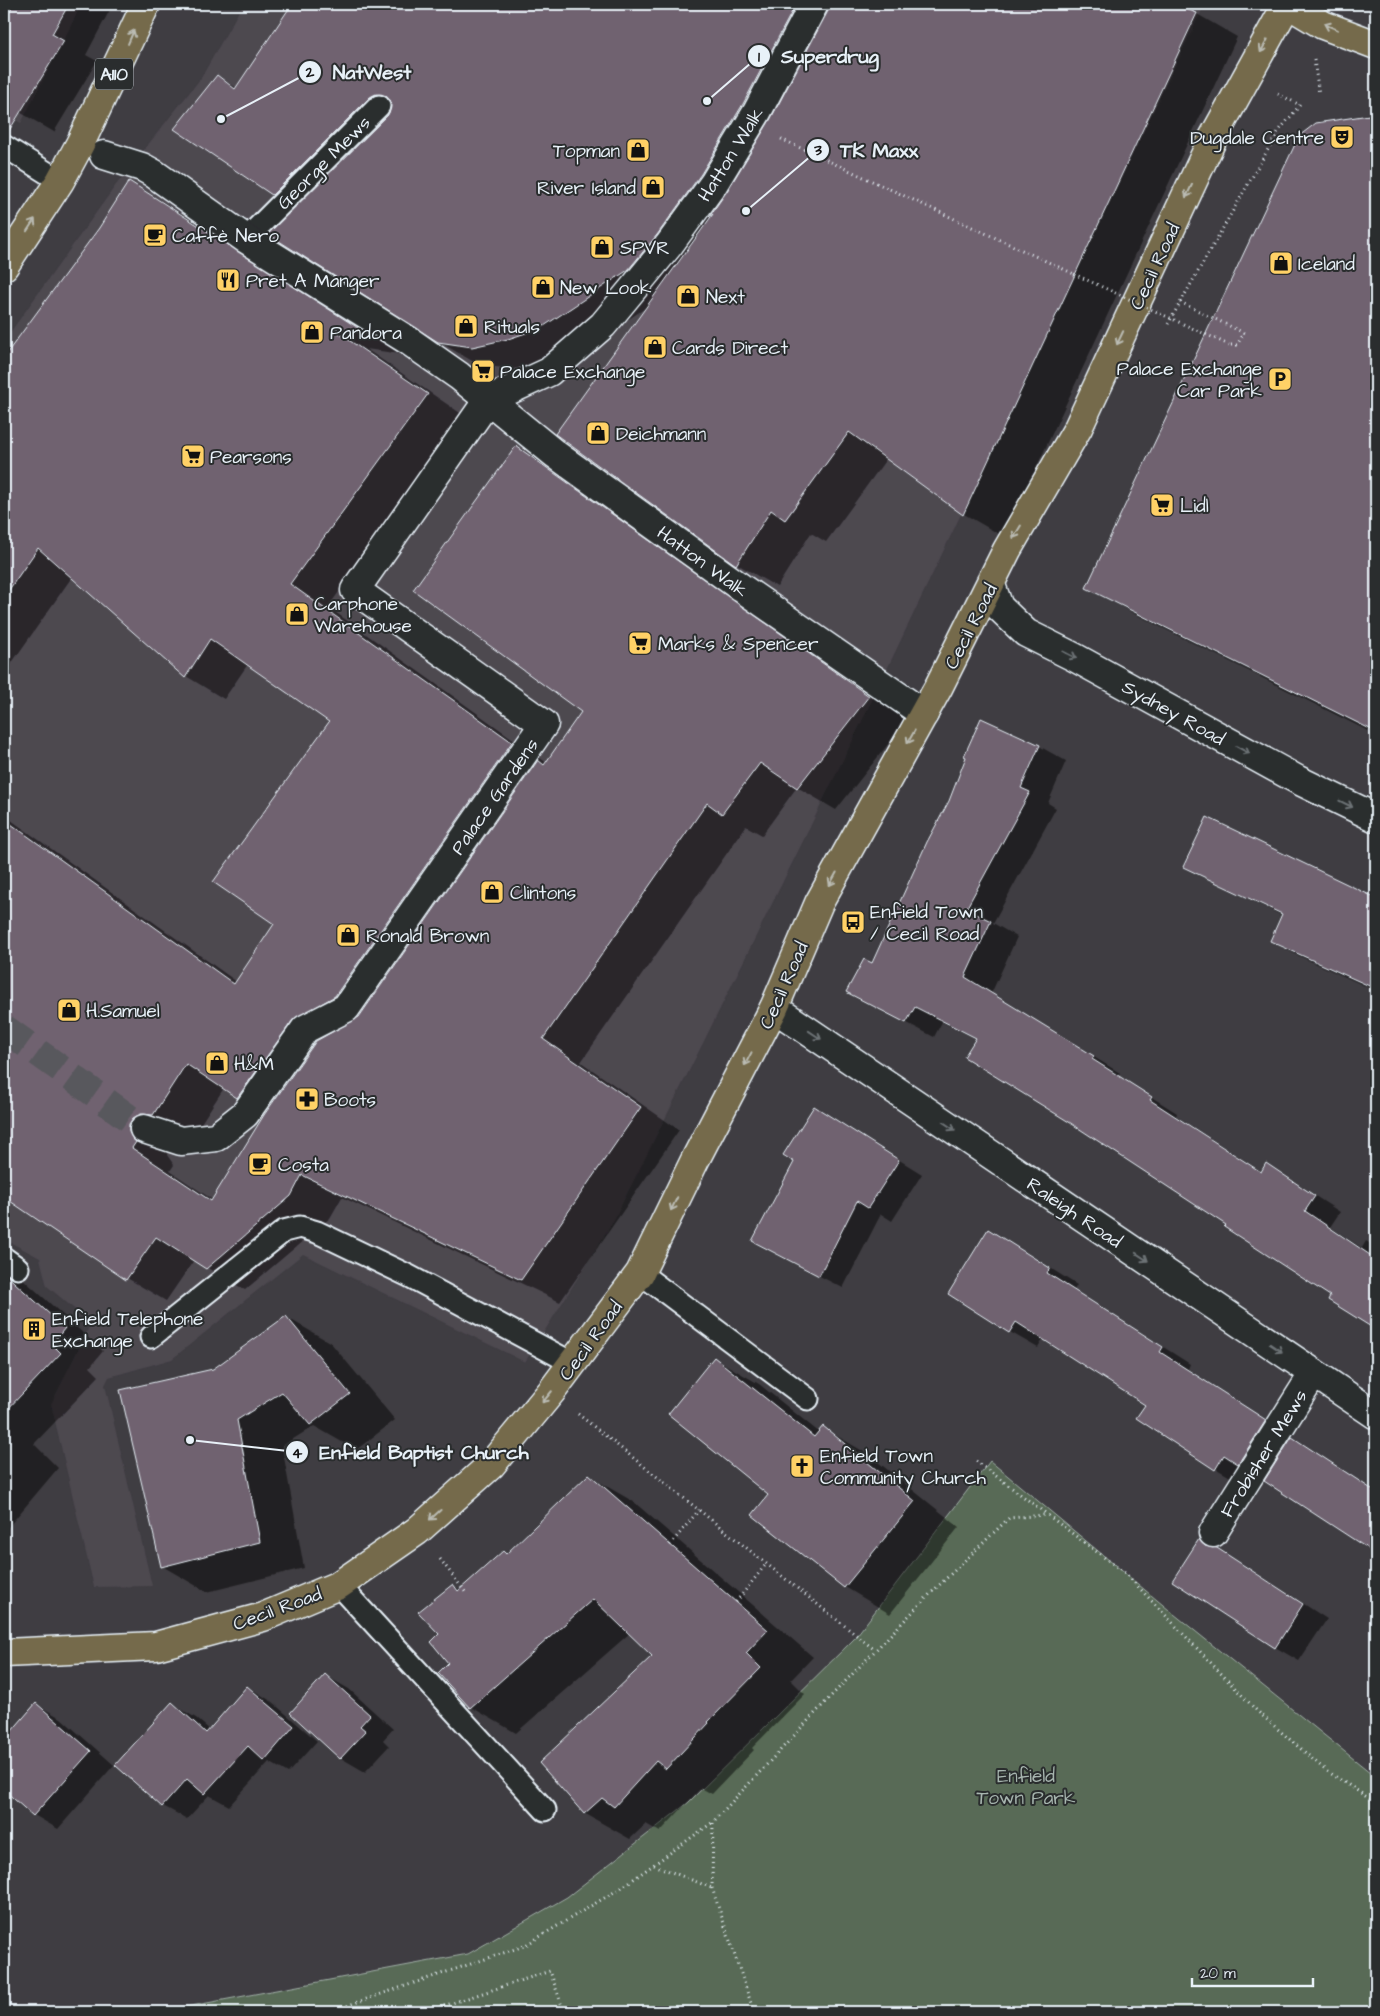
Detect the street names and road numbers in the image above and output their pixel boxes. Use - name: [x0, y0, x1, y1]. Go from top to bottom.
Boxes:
- road number: A110: [95, 59, 133, 90]
- street label: Hatton Walk: [692, 102, 771, 207]
- street label: George Mews: [271, 110, 378, 217]
- street label: Cecil Road: [1123, 219, 1187, 314]
- street label: Hatton Walk: [651, 520, 753, 605]
- street label: Cecil Road: [938, 579, 1005, 674]
- street label: Sydney Road: [1116, 674, 1230, 754]
- street label: Palace Gardens: [445, 733, 545, 861]
- street label: Cecil Road: [753, 937, 816, 1034]
- street label: Raleigh Road: [1021, 1171, 1127, 1256]
- street label: Cecil Road: [553, 1295, 630, 1386]
- street label: Frobisher Mews: [1214, 1385, 1314, 1523]
- street label: Cecil Road: [229, 1581, 326, 1638]

